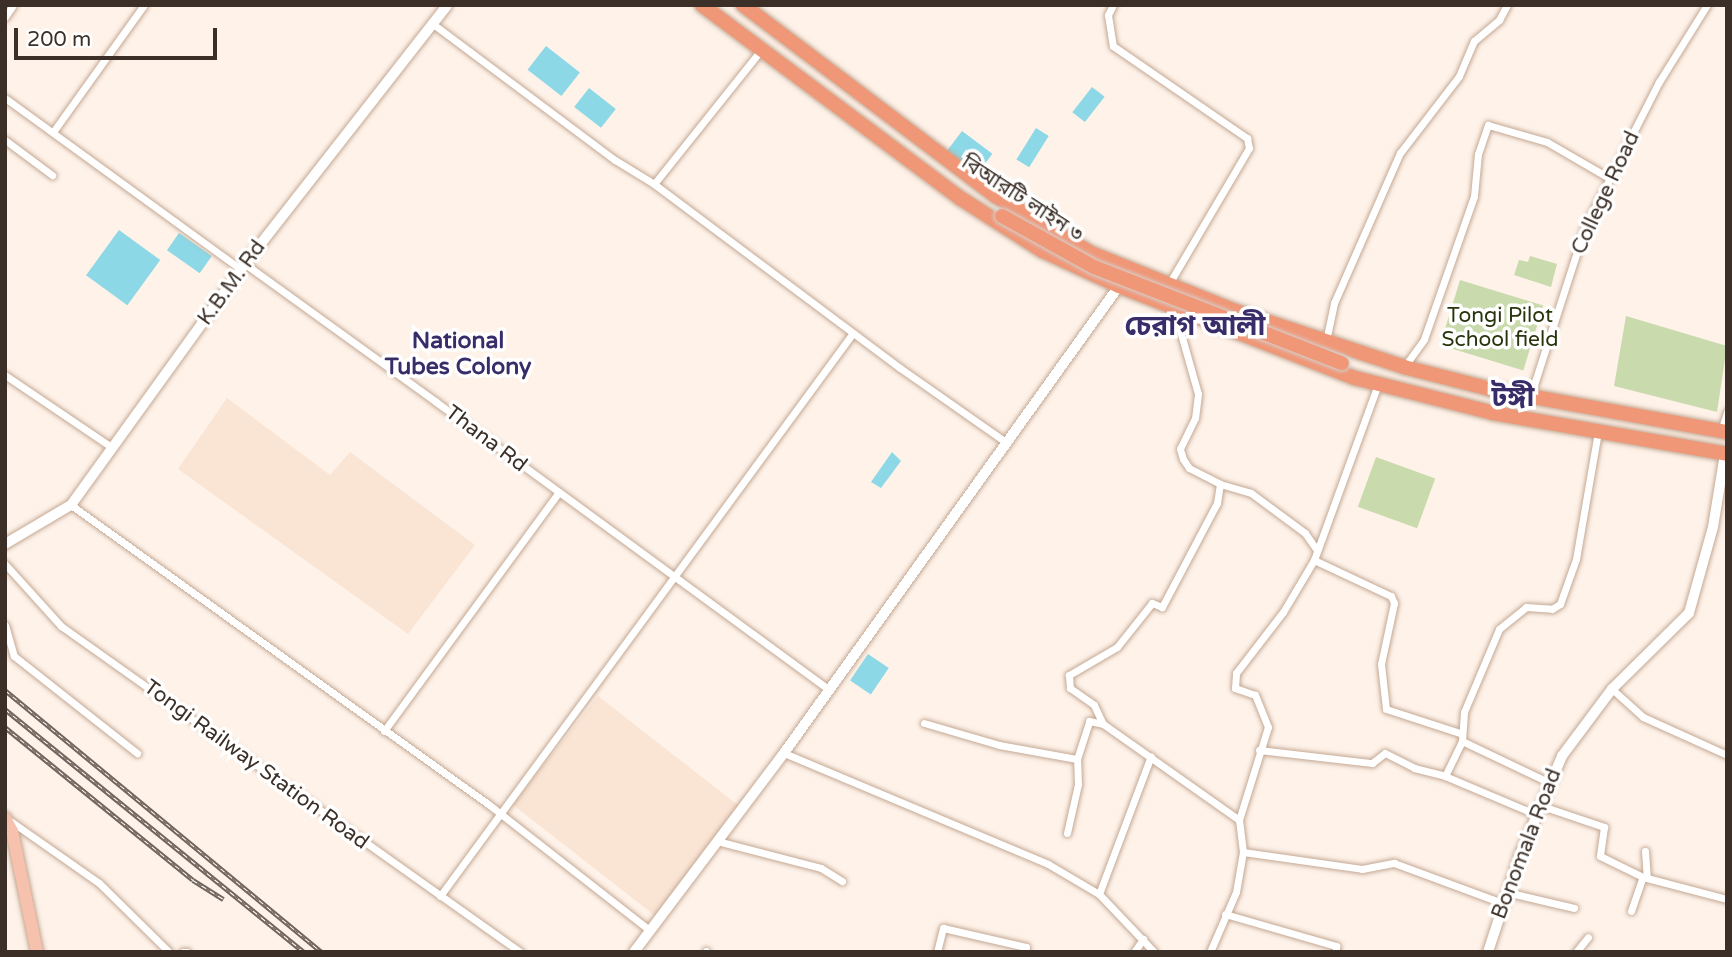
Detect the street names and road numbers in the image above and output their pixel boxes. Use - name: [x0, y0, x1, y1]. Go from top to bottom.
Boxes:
- street label: College Road: [1567, 128, 1645, 258]
- street label: বিআরটি লাইন ৩: [956, 150, 1088, 248]
- street label: K.B.M. Rd: [193, 236, 271, 330]
- street label: Thana Rd: [440, 400, 532, 478]
- street label: Tongi Railway Station Road: [139, 675, 373, 855]
- street label: Bonomala Road: [1487, 765, 1567, 923]

